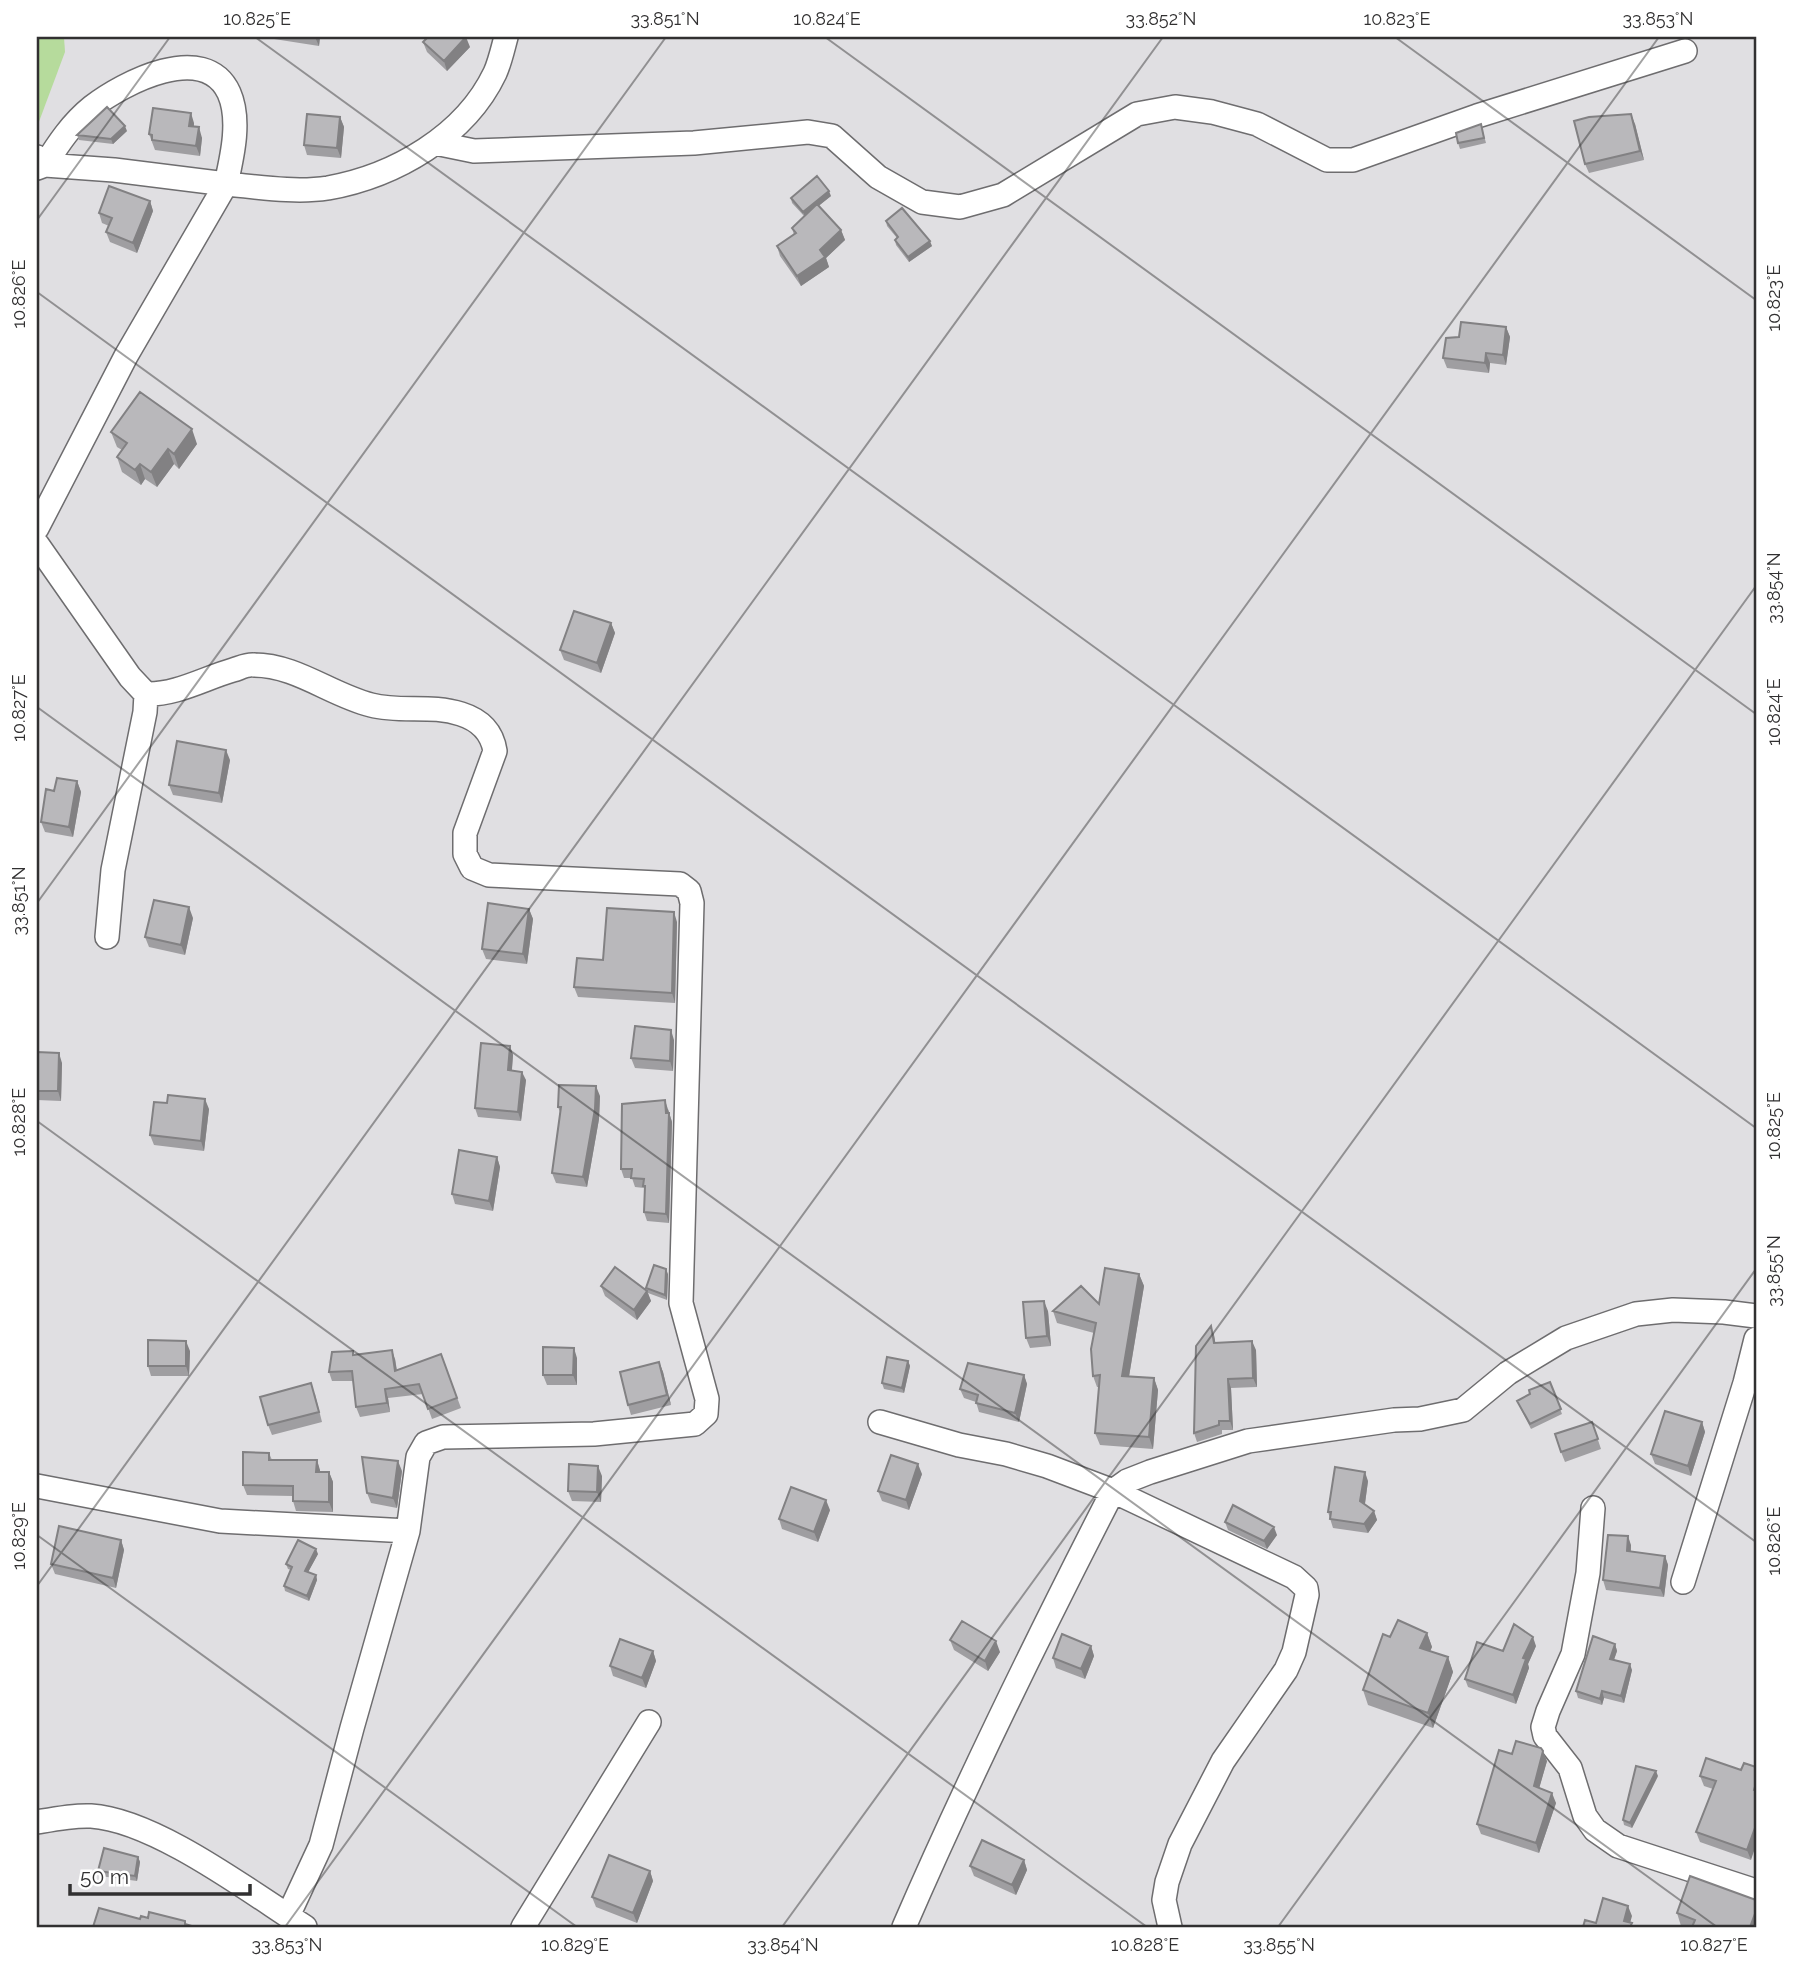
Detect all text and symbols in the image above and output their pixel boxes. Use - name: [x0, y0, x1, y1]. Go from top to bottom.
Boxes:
- text: 10.825°E: [223, 8, 291, 29]
- text: 33.851°N: [630, 8, 700, 29]
- text: 10.824°E: [793, 8, 861, 29]
- text: 33.852°N: [1126, 8, 1196, 29]
- text: 10.823°E: [1363, 8, 1431, 29]
- text: 33.853°N: [1623, 8, 1694, 29]
- text: 10.826°E: [8, 260, 29, 328]
- text: 10.823°E: [1763, 264, 1784, 332]
- text: 33.854°N: [1763, 552, 1784, 624]
- text: 10.827°E: [8, 674, 29, 742]
- text: 10.824°E: [1763, 678, 1784, 746]
- text: 33.851°N: [8, 866, 29, 936]
- text: 10.828°E: [8, 1088, 29, 1156]
- text: 10.825°E: [1763, 1092, 1784, 1160]
- text: 33.855°N: [1763, 1235, 1784, 1307]
- text: 10.829°E: [8, 1502, 29, 1570]
- text: 10.826°E: [1763, 1507, 1784, 1575]
- scale bar: [70, 1852, 250, 1896]
- text: 50 m: [80, 1864, 129, 1889]
- text: 33.853°N: [252, 1934, 323, 1955]
- text: 10.829°E: [541, 1934, 609, 1955]
- text: 33.854°N: [747, 1934, 819, 1955]
- text: 10.828°E: [1111, 1934, 1179, 1955]
- text: 33.855°N: [1243, 1934, 1315, 1955]
- text: 10.827°E: [1680, 1934, 1748, 1955]

